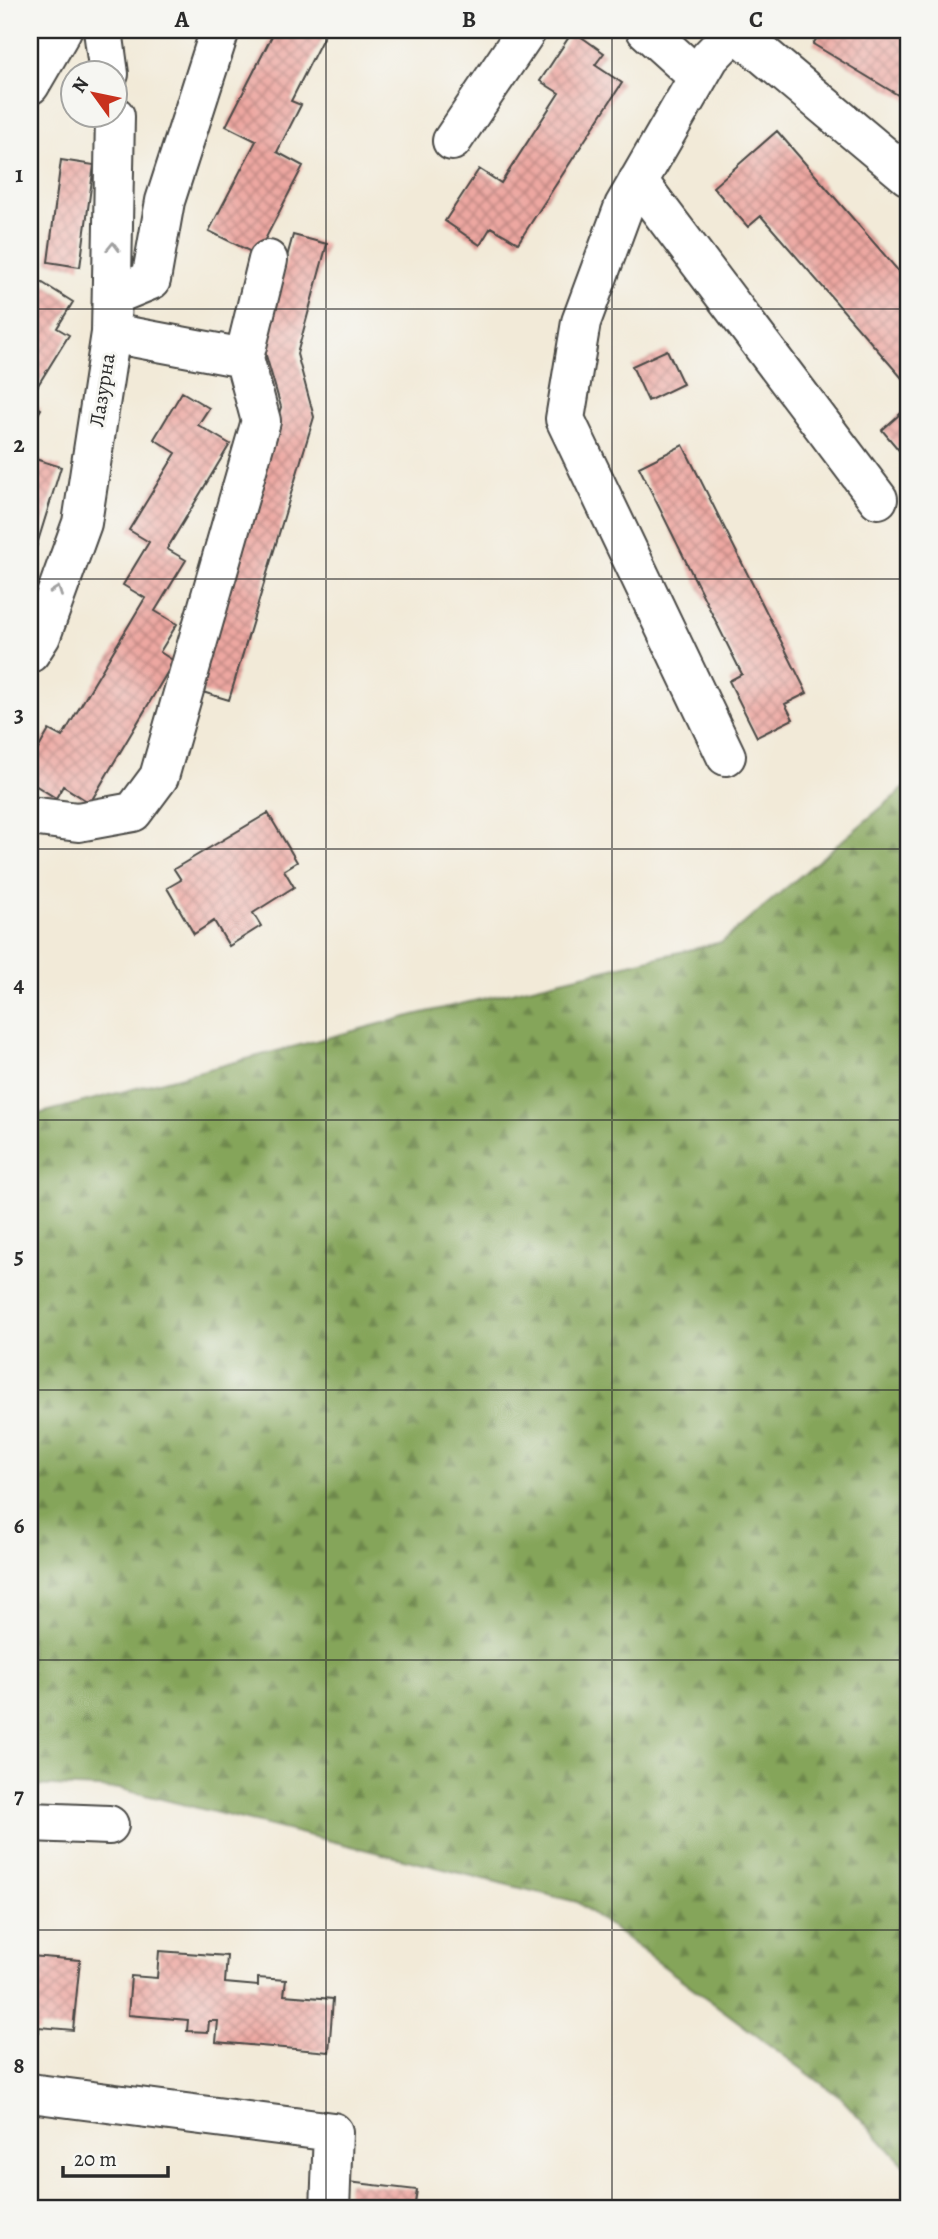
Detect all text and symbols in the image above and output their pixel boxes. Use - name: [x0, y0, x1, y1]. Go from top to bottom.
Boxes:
- text: A: [174, 4, 190, 35]
- text: B: [462, 4, 476, 35]
- text: C: [749, 4, 763, 35]
- north arrow: [60, 60, 130, 130]
- text: N: [66, 72, 95, 98]
- text: 1: [15, 159, 23, 190]
- one-way arrow: [105, 242, 120, 253]
- street label: Лазурна: [82, 351, 122, 429]
- text: 2: [13, 429, 25, 460]
- one-way arrow: [49, 585, 63, 597]
- text: 3: [14, 699, 24, 730]
- text: 4: [14, 969, 25, 1000]
- text: 5: [14, 1240, 24, 1271]
- text: 6: [14, 1510, 25, 1541]
- text: 7: [14, 1780, 24, 1811]
- text: 8: [13, 2050, 25, 2081]
- scale bar: [63, 2134, 168, 2178]
- text: 20 m: [74, 2145, 117, 2173]

